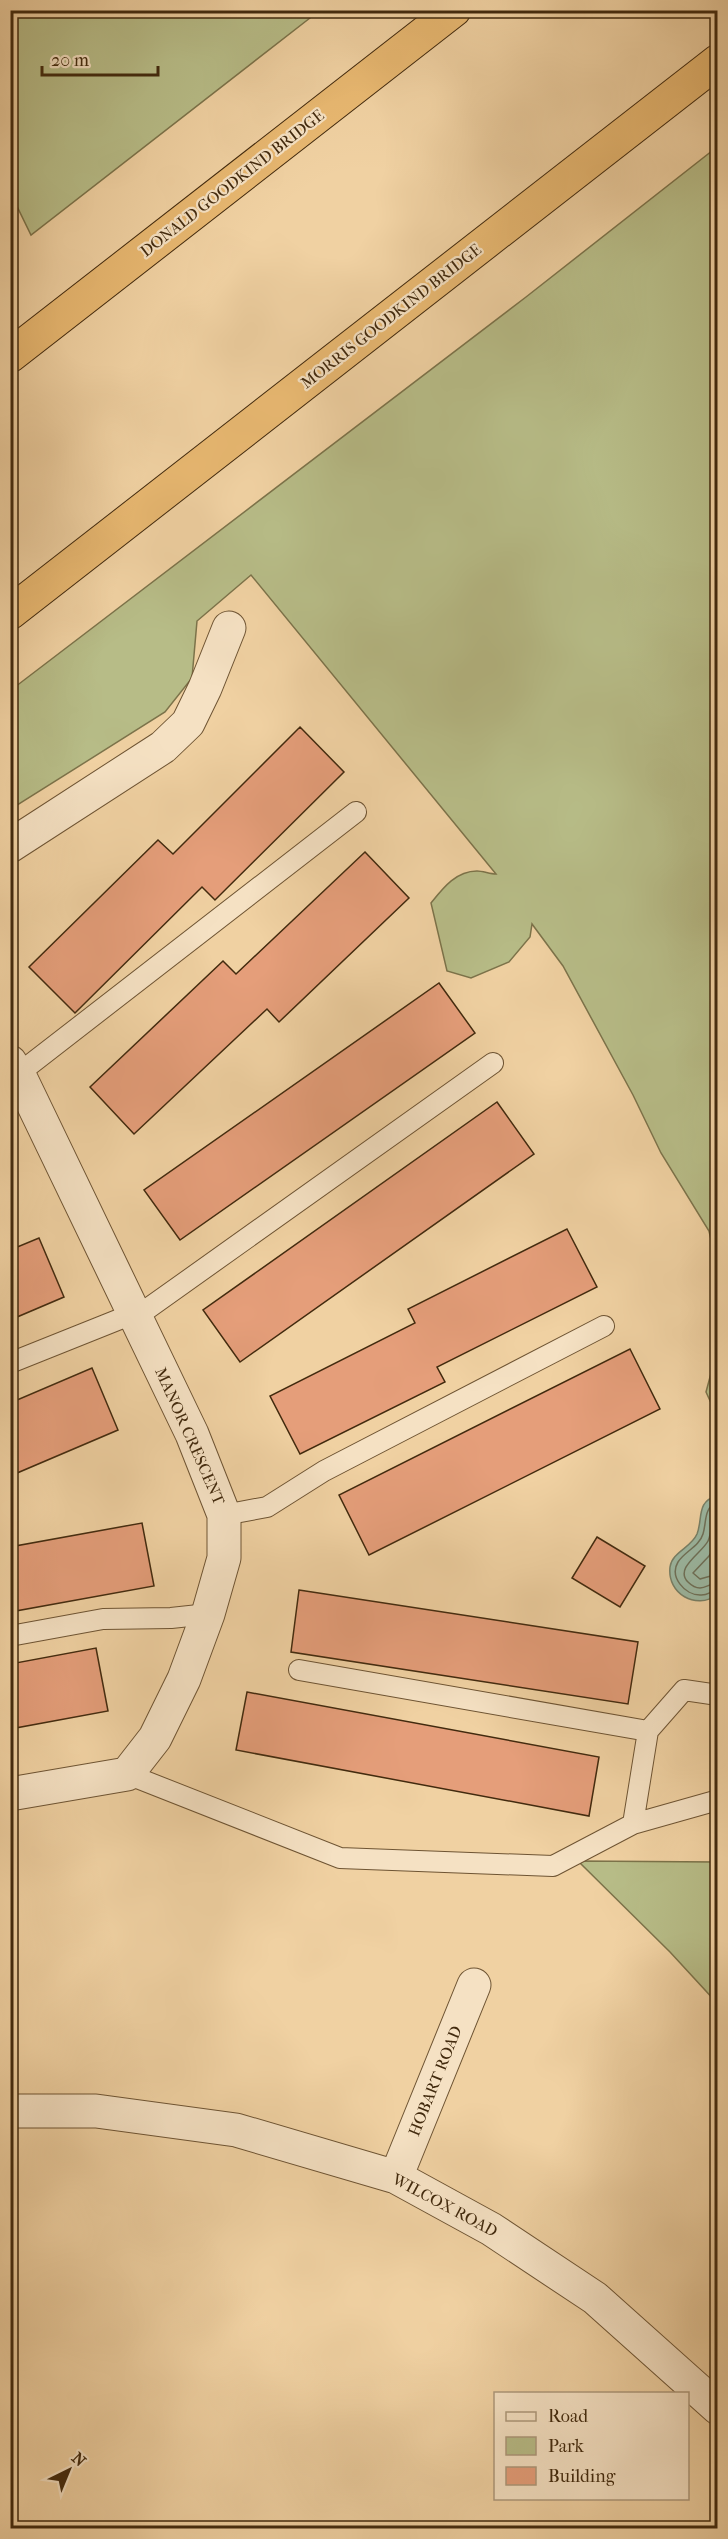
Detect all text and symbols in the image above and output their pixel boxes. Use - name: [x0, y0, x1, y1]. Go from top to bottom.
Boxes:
- scale bar: [42, 39, 158, 77]
- text: 20 m: [51, 50, 89, 71]
- street label: DONALD GOODKIND BRIDGE: [136, 105, 328, 261]
- street label: MORRIS GOODKIND BRIDGE: [297, 240, 485, 392]
- street label: MANOR CRESCENT: [151, 1364, 229, 1508]
- street label: HOBART ROAD: [404, 2023, 466, 2139]
- street label: WILCOX ROAD: [388, 2169, 501, 2241]
- legend: [494, 2392, 689, 2500]
- text: Road: [548, 2406, 588, 2427]
- text: Park: [548, 2436, 585, 2457]
- north arrow: [39, 2440, 99, 2500]
- text: N: [68, 2448, 90, 2471]
- text: Building: [548, 2466, 616, 2487]

